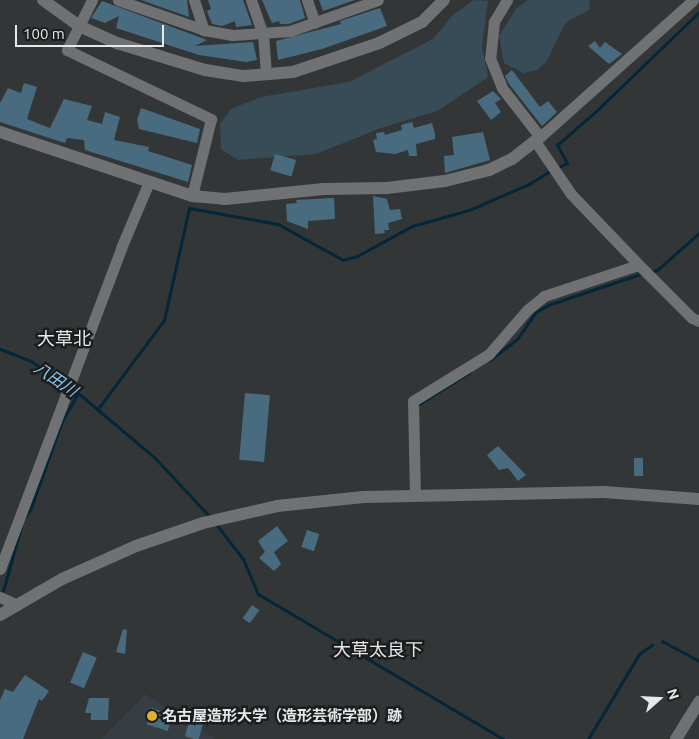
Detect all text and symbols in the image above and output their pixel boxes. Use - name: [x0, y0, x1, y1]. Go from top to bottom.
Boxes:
- scale bar: [18, 15, 166, 47]
- text: 100 m: [23, 25, 65, 42]
- district label: 大草北: [37, 327, 91, 349]
- water label: 八田川: [31, 358, 81, 400]
- district label: 大草太良下: [333, 638, 423, 660]
- north arrow: [634, 674, 684, 724]
- text: N: [664, 687, 682, 702]
- place label: 名古屋造形大学（造形芸術学部）跡: [162, 707, 402, 725]
- marker: 名古屋造形大学（造形芸術学部）跡: [146, 710, 158, 722]

